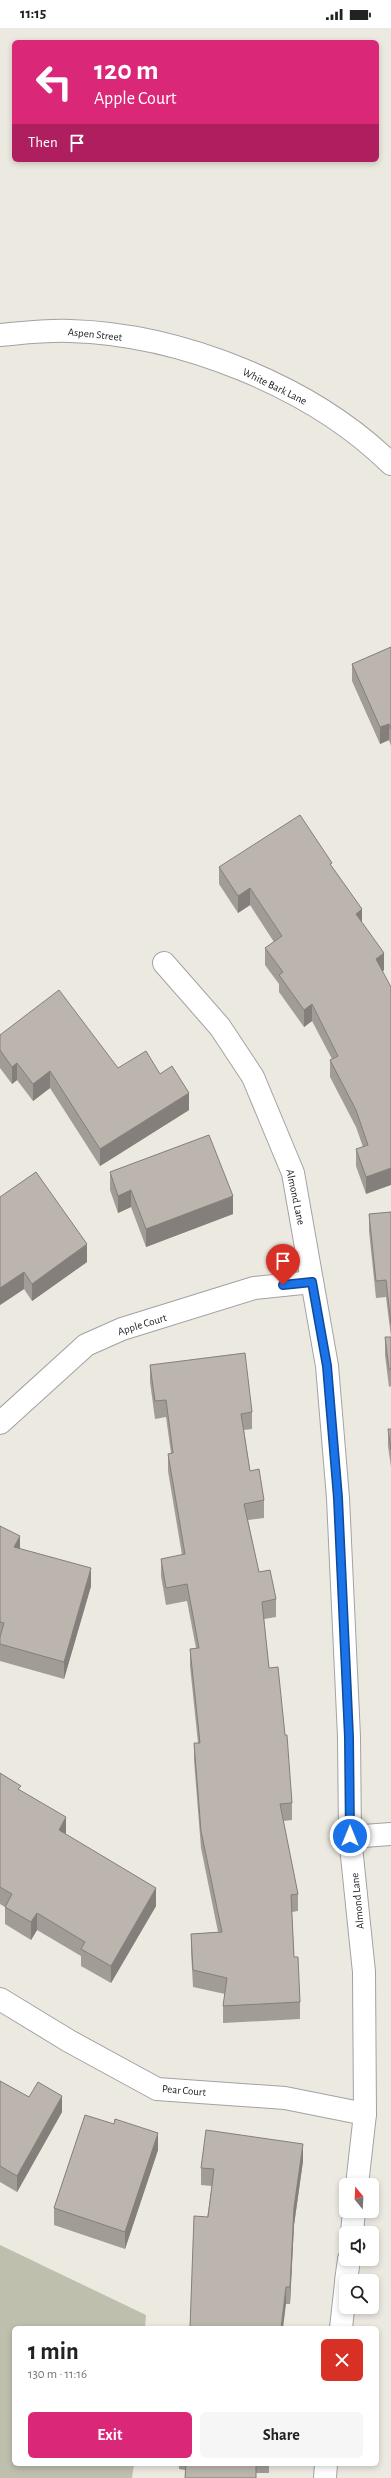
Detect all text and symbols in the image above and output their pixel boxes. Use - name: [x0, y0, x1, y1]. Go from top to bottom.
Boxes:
- text: 11:15: [20, 6, 46, 21]
- icon: left: [28, 56, 80, 108]
- text: 120 m: [94, 57, 159, 85]
- text: Apple Court: [94, 90, 176, 108]
- icon: arrive: [66, 132, 88, 154]
- text: Then: [28, 135, 58, 150]
- street label: Aspen Street: [67, 326, 123, 343]
- street label: White Bark Lane: [241, 366, 309, 407]
- street label: Almond Lane: [284, 1168, 307, 1226]
- pin: [266, 1244, 300, 1285]
- icon: arrive: [272, 1250, 294, 1272]
- street label: Apple Court: [116, 1312, 168, 1337]
- position arrow: [329, 1815, 371, 1857]
- street label: Almond Lane: [349, 1872, 366, 1930]
- street label: Pear Court: [161, 2083, 207, 2098]
- north arrow: [339, 2178, 379, 2218]
- map controls: [339, 2178, 379, 2314]
- button: sound: [339, 2226, 379, 2266]
- button: search: [339, 2274, 379, 2314]
- button: close: [321, 2339, 363, 2381]
- text: 1 min: [28, 2340, 79, 2364]
- text: 130 m · 11:16: [28, 2368, 87, 2381]
- button: Exit: [28, 2412, 192, 2458]
- button: Share: [200, 2412, 363, 2458]

